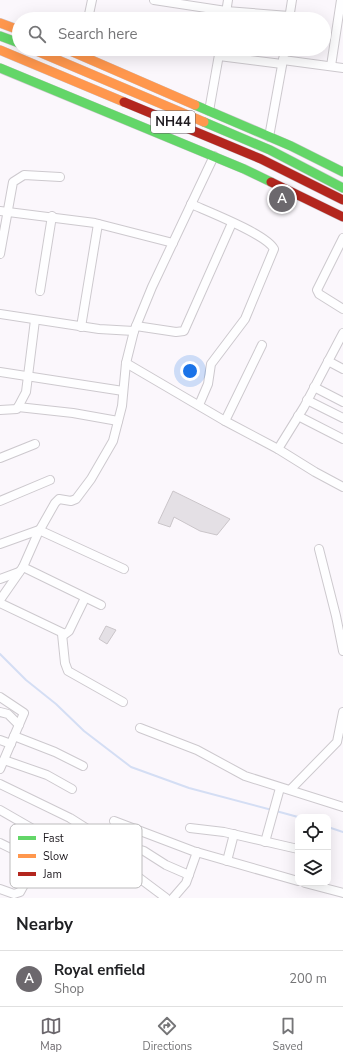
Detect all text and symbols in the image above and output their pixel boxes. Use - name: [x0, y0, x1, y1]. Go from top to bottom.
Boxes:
- search box: [12, 12, 331, 56]
- icon: search: [26, 23, 48, 45]
- text: Search here: [58, 24, 138, 44]
- road number: NH44: [151, 111, 195, 133]
- pin: A: [269, 184, 295, 214]
- your location: [180, 361, 200, 381]
- map controls: [295, 814, 331, 886]
- button: locate: [295, 814, 331, 850]
- legend: [10, 824, 142, 888]
- text: Fast: [43, 831, 64, 846]
- text: Slow: [43, 849, 68, 864]
- button: layers: [295, 850, 331, 886]
- text: Jam: [42, 867, 62, 882]
- text: Nearby: [16, 913, 73, 936]
- text: Royal enfield: [54, 960, 145, 980]
- text: A: [24, 970, 34, 988]
- text: 200 m: [289, 970, 327, 988]
- text: Shop: [54, 980, 84, 998]
- tab: Map: [40, 1015, 62, 1054]
- tab: Directions: [142, 1015, 192, 1054]
- tab: Saved: [272, 1015, 303, 1054]

